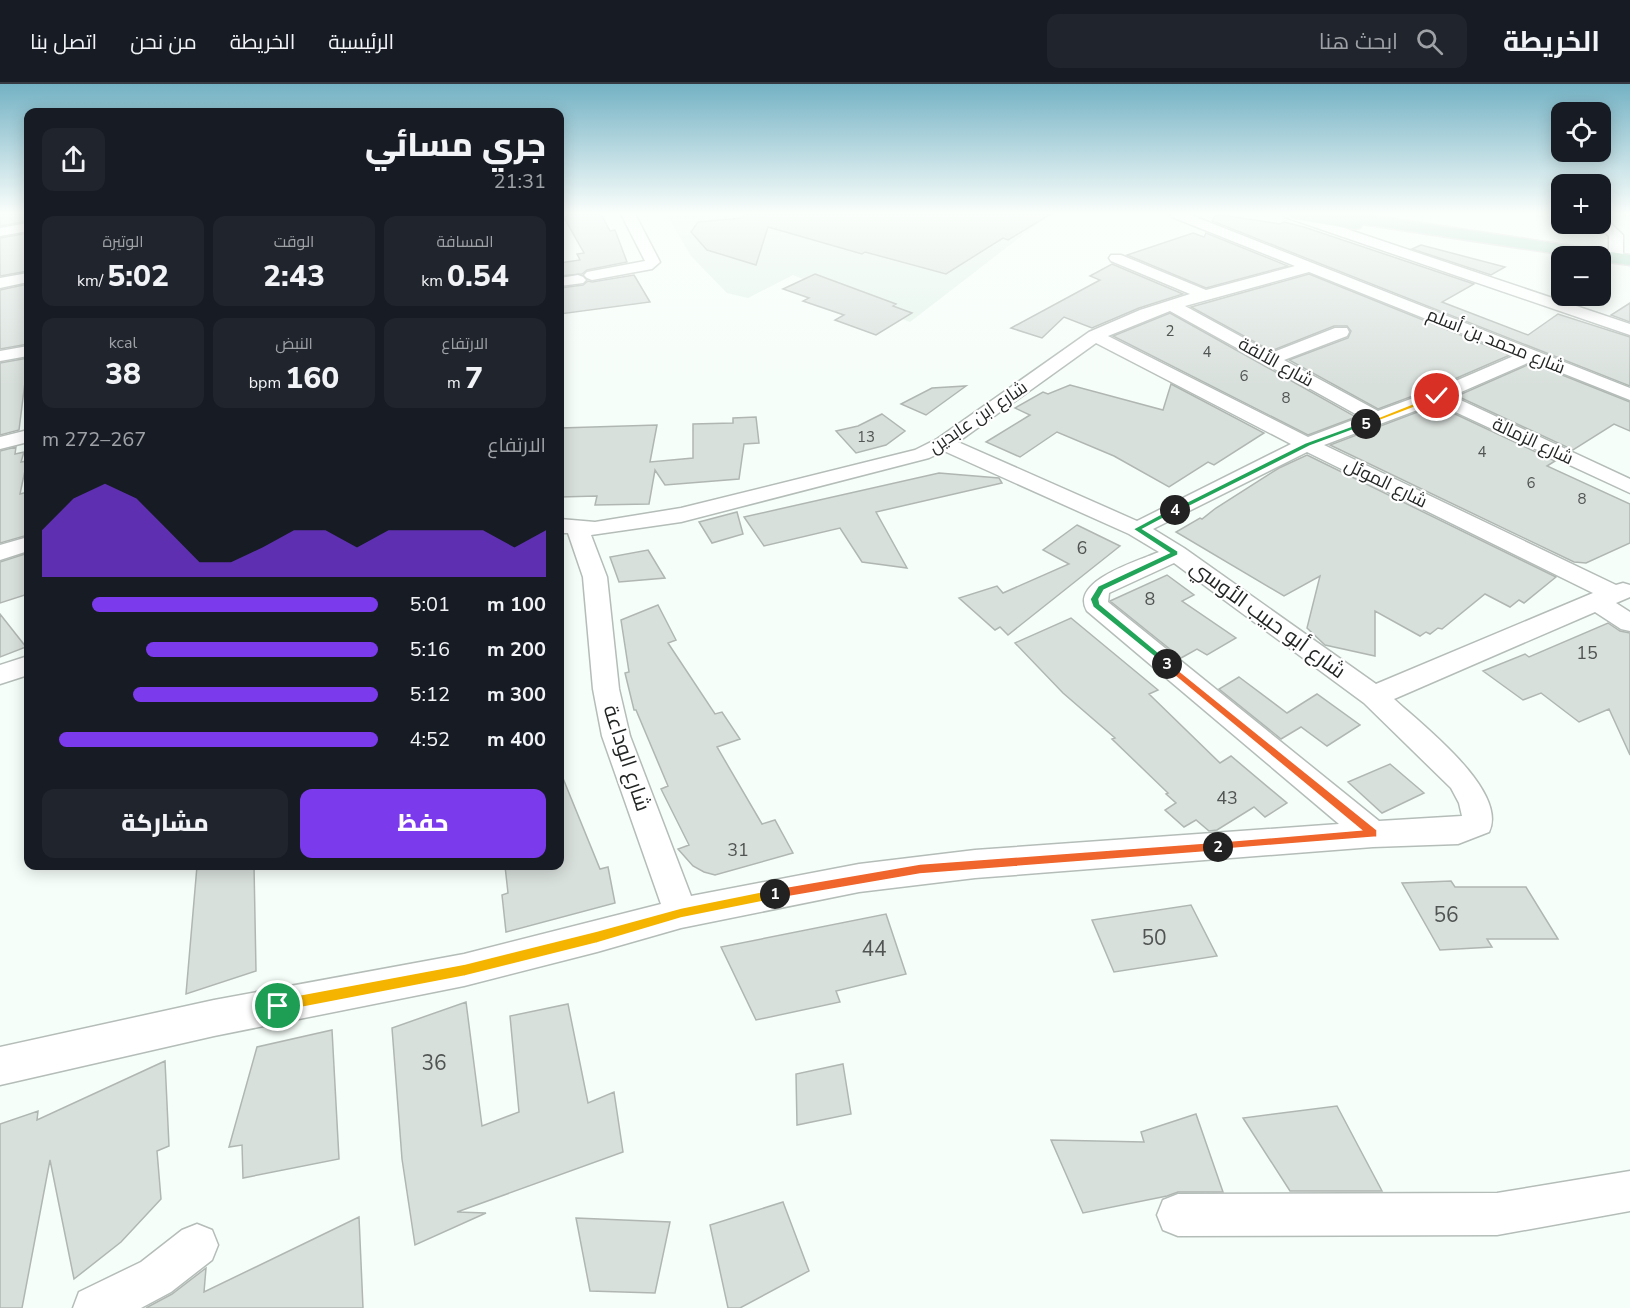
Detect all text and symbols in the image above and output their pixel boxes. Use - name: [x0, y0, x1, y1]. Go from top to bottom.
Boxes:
- search box: [1047, 14, 1467, 68]
- text: الخريطة: [1503, 23, 1600, 61]
- icon: search: [1413, 25, 1446, 58]
- text: ابحث هنا: [1319, 27, 1398, 57]
- text: اتصل بنا: [30, 28, 97, 56]
- text: من نحن: [130, 28, 197, 56]
- text: الخريطة: [230, 28, 295, 56]
- text: الرئيسية: [328, 28, 394, 56]
- map controls: [1551, 102, 1611, 306]
- button: locate: [1551, 102, 1611, 162]
- text: جري مسائي: [365, 123, 546, 168]
- button: share: [42, 128, 105, 191]
- text: 21:31: [493, 168, 546, 195]
- button: +: [1551, 174, 1611, 234]
- text: الوتيرة: [102, 231, 144, 253]
- text: الوقت: [274, 231, 314, 253]
- text: المسافة: [437, 231, 493, 253]
- button: −: [1551, 246, 1611, 306]
- text: 5:02: [107, 256, 169, 297]
- text: 2:43: [263, 256, 325, 297]
- text: 0.54: [447, 256, 509, 297]
- text: /km: [77, 270, 107, 292]
- text: km: [421, 270, 447, 292]
- street label: شارع محمد بن أسلم: [1423, 302, 1569, 380]
- house number: 2: [1165, 321, 1175, 341]
- street label: شارع الألفة: [1234, 331, 1318, 393]
- text: kcal: [109, 332, 137, 354]
- text: النبض: [275, 333, 313, 355]
- text: الارتفاع: [442, 333, 488, 355]
- house number: 4: [1202, 342, 1212, 362]
- text: 38: [105, 354, 141, 395]
- text: 160: [285, 358, 339, 399]
- text: 7: [465, 358, 483, 399]
- house number: 6: [1239, 366, 1249, 386]
- pin: [1411, 370, 1462, 421]
- text: bpm: [249, 372, 285, 394]
- text: m: [447, 372, 465, 394]
- street label: شارع ابن عابدين: [924, 375, 1032, 459]
- icon: check: [1420, 379, 1453, 412]
- house number: 8: [1281, 388, 1291, 408]
- pin: 5: [1351, 409, 1381, 439]
- street label: شارع الزمالة: [1489, 412, 1577, 470]
- text: 5: [1361, 413, 1371, 435]
- text: 267–272 m: [42, 426, 146, 453]
- house number: 13: [857, 427, 875, 447]
- text: الارتفاع: [487, 432, 546, 459]
- house number: 4: [1477, 442, 1487, 462]
- street label: شارع الموئل: [1341, 453, 1431, 513]
- house number: 6: [1526, 473, 1536, 493]
- house number: 8: [1577, 489, 1587, 509]
- pin: 4: [1160, 495, 1190, 525]
- text: 4: [1170, 499, 1180, 521]
- house number: 6: [1077, 536, 1087, 560]
- street label: شارع أبو حبيب الأوسي: [1184, 553, 1351, 686]
- house number: 8: [1145, 587, 1155, 611]
- text: 5:01: [409, 591, 450, 618]
- text: 100 m: [487, 591, 546, 618]
- text: 5:16: [409, 636, 450, 663]
- text: 200 m: [487, 636, 546, 663]
- house number: 15: [1576, 641, 1598, 665]
- pin: 3: [1152, 649, 1182, 679]
- text: 3: [1162, 653, 1172, 675]
- text: 5:12: [409, 681, 450, 708]
- text: 300 m: [487, 681, 546, 708]
- street label: شارع الوداعة: [597, 701, 657, 815]
- text: 4:52: [409, 726, 450, 753]
- text: 400 m: [487, 726, 546, 753]
- house number: 43: [1216, 786, 1238, 810]
- button: مشاركة: [42, 789, 288, 858]
- button: حفظ: [300, 789, 546, 858]
- pin: 2: [1203, 832, 1233, 862]
- text: 2: [1213, 836, 1223, 858]
- house number: 31: [727, 838, 749, 862]
- pin: 1: [760, 879, 790, 909]
- text: 1: [770, 883, 780, 905]
- house number: 56: [1433, 901, 1459, 929]
- house number: 50: [1141, 924, 1167, 952]
- house number: 44: [861, 935, 887, 963]
- pin: [252, 980, 303, 1031]
- icon: arrive: [261, 989, 294, 1022]
- house number: 36: [421, 1049, 447, 1077]

